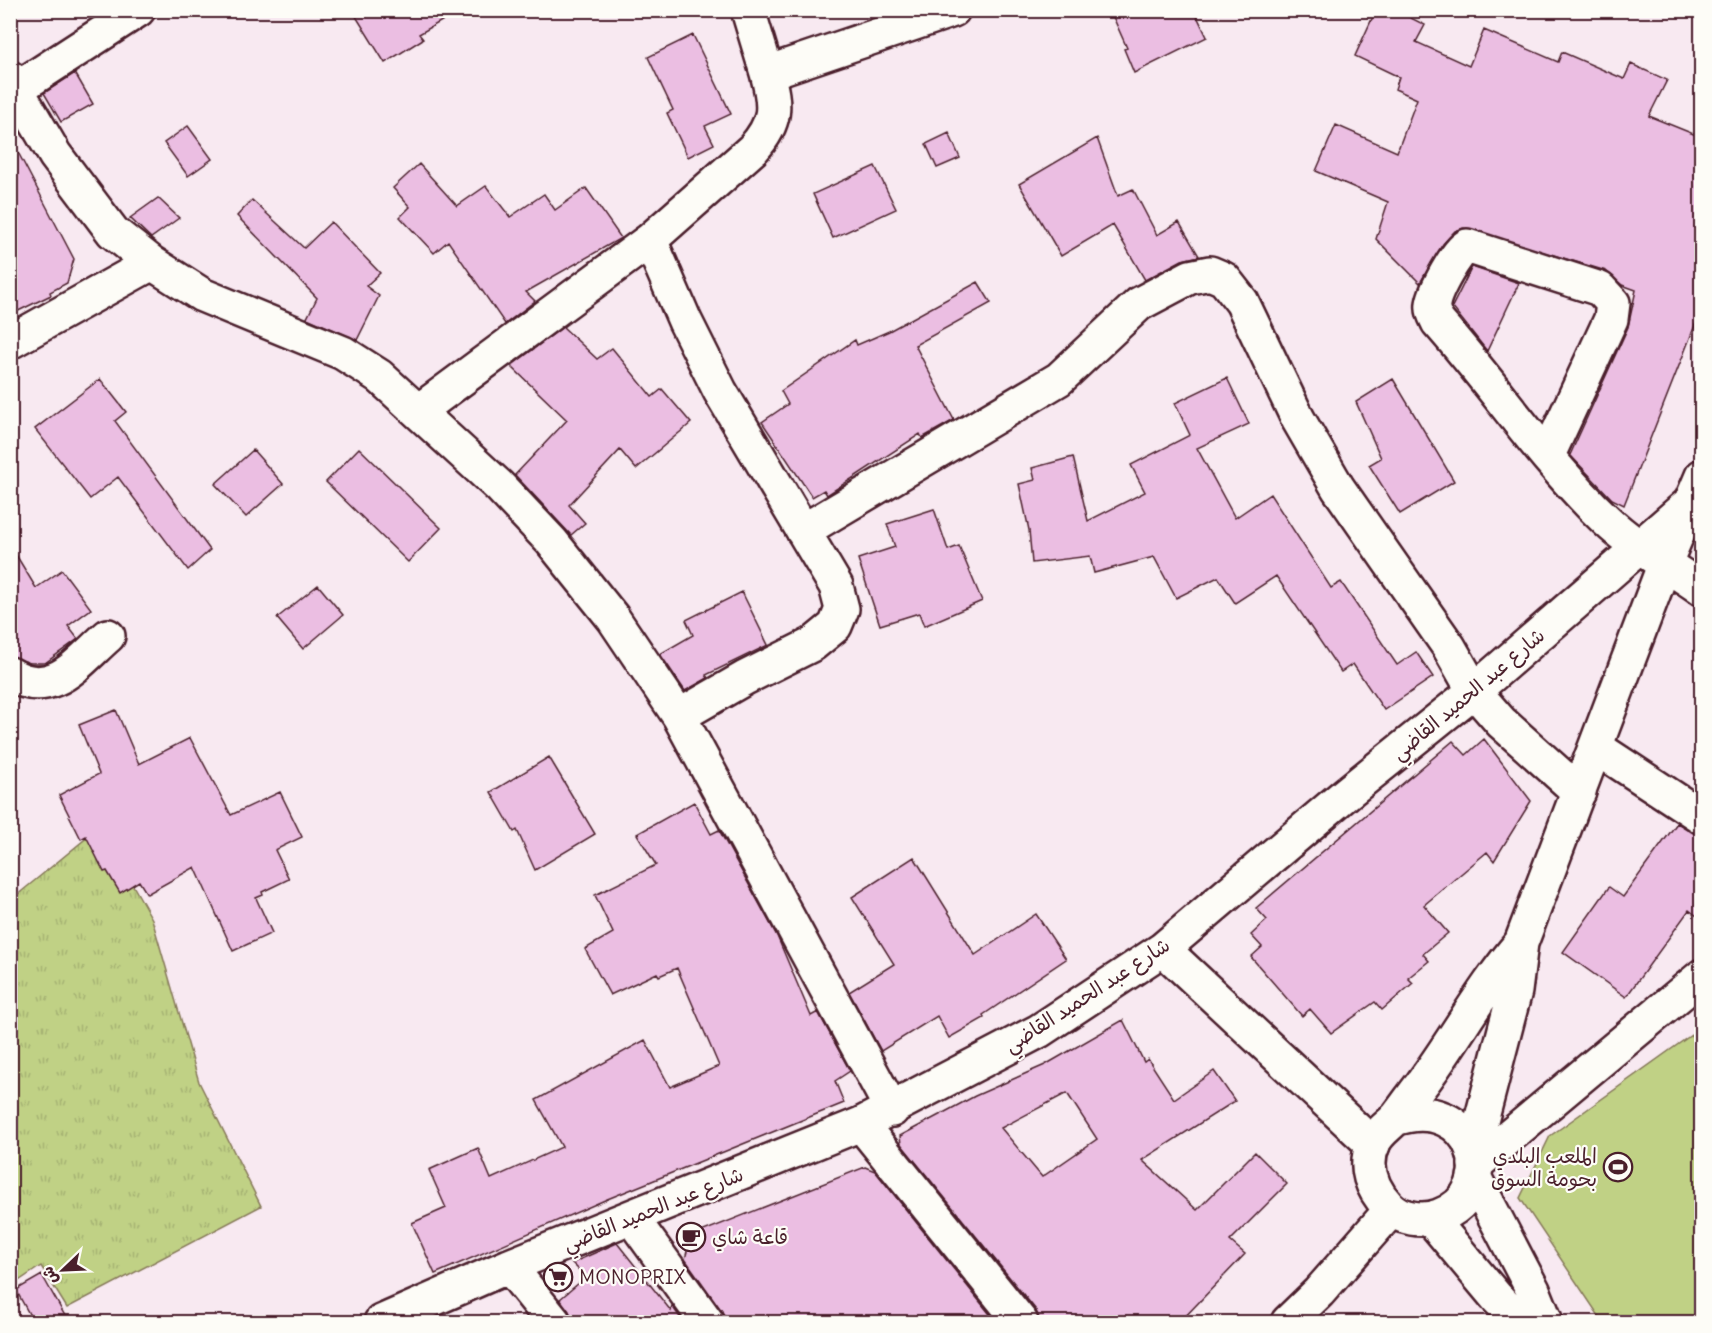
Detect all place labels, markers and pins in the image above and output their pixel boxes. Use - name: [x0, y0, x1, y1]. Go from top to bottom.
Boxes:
- place label: الملعب البلدي بحومة السوق: [1491, 1143, 1597, 1192]
- sports icon: الملعب البلدي بحومة السوق: [1602, 1151, 1634, 1183]
- cafe icon: قاعة شاي: [675, 1221, 707, 1253]
- place label: قاعة شاي: [712, 1224, 788, 1252]
- supermarket icon: MONOPRIX: [542, 1261, 574, 1293]
- place label: MONOPRIX: [579, 1264, 686, 1289]

